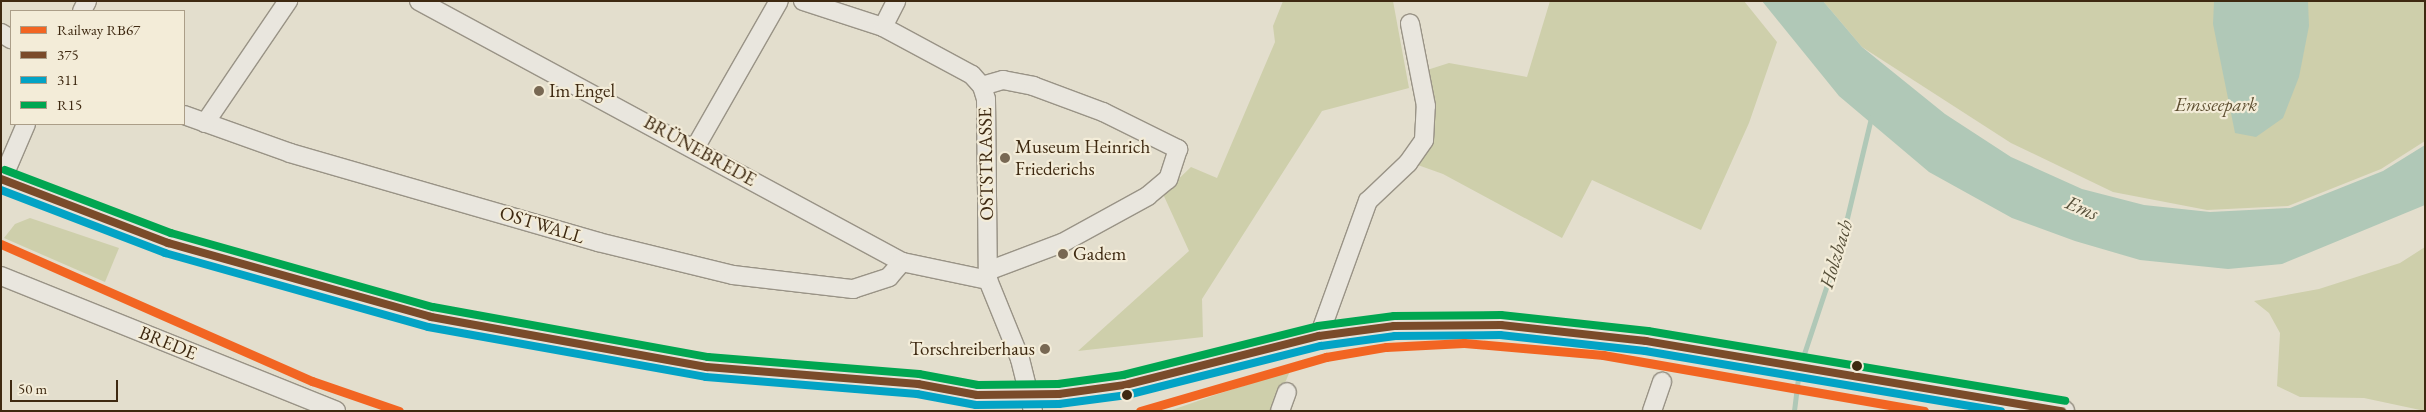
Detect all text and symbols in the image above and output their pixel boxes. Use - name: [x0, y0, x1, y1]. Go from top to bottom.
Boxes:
- legend: [10, 10, 185, 125]
- text: Railway RB67: [57, 20, 140, 39]
- text: 375: [57, 45, 79, 64]
- text: 311: [57, 70, 79, 89]
- place label: Im Engel: [549, 80, 615, 102]
- marker: Im Engel: [533, 85, 545, 97]
- park label: Emsseepark: [2175, 94, 2257, 116]
- text: R15: [57, 95, 82, 114]
- street label: OSTSTRASSE: [974, 107, 998, 221]
- street label: BRÜNEBREDE: [640, 111, 760, 191]
- place label: Museum Heinrich Friederichs: [1015, 136, 1150, 180]
- marker: Museum Heinrich Friederichs: [999, 152, 1011, 164]
- water label: Ems: [2062, 191, 2102, 225]
- street label: OSTWALL: [497, 201, 587, 249]
- water label: Holzbach: [1814, 217, 1858, 291]
- place label: Gadem: [1073, 243, 1126, 265]
- marker: Gadem: [1057, 248, 1069, 260]
- street label: BREDE: [136, 321, 200, 365]
- place label: Torschreiberhaus: [909, 338, 1035, 360]
- marker: Torschreiberhaus: [1039, 343, 1051, 355]
- unlabelled marker: [1852, 361, 1862, 371]
- scale bar: [12, 370, 120, 402]
- text: 50 m: [18, 379, 47, 398]
- unlabelled marker: [1122, 390, 1132, 400]

